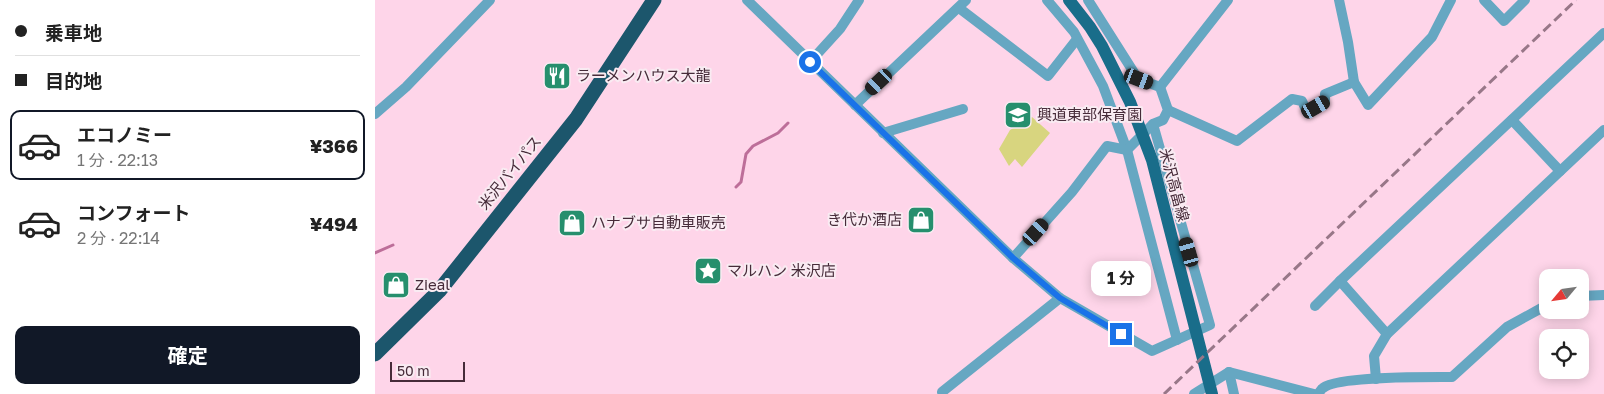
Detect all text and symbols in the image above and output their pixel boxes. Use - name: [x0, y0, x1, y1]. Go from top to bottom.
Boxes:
- text: 乗車地: [45, 21, 102, 44]
- route start: [799, 51, 821, 73]
- restaurant icon: ラーメンハウス大龍: [542, 61, 572, 91]
- place label: ラーメンハウス大龍: [576, 66, 710, 84]
- car: [862, 66, 895, 98]
- car: [1122, 67, 1155, 91]
- text: 目的地: [45, 69, 102, 92]
- car: [1299, 93, 1332, 121]
- school or university icon: 興道東部保育園: [1003, 100, 1033, 130]
- place label: 興道東部保育園: [1037, 105, 1142, 123]
- icon: car: [17, 123, 62, 168]
- text: エコノミー: [77, 123, 172, 146]
- street label: 米沢バイパス: [474, 132, 544, 213]
- text: ¥366: [310, 134, 358, 157]
- street label: 米沢高畠線: [1157, 146, 1193, 223]
- text: 1 分 · 22:13: [77, 150, 158, 170]
- icon: car: [17, 201, 62, 246]
- text: コンフォート: [77, 201, 190, 224]
- shop icon: き代か酒店: [906, 205, 936, 235]
- shop icon: ハナブサ自動車販売: [557, 208, 587, 238]
- place label: き代か酒店: [827, 210, 902, 228]
- text: ¥494: [310, 212, 358, 235]
- place label: ハナブサ自動車販売: [591, 213, 726, 231]
- car: [1020, 216, 1051, 248]
- text: 2 分 · 22:14: [77, 228, 160, 248]
- car: [1177, 236, 1200, 268]
- place icon: マルハン 米沢店: [693, 256, 723, 286]
- place label: マルハン 米沢店: [727, 261, 836, 279]
- callout: 1 分: [1091, 262, 1151, 296]
- text: 1 分: [1107, 268, 1135, 288]
- north arrow: [1539, 269, 1589, 319]
- map controls: [1539, 269, 1589, 379]
- shop icon: Zieal: [381, 270, 411, 300]
- place label: Zieal: [415, 275, 450, 293]
- route end: [1110, 323, 1132, 345]
- button: 確定: [15, 326, 360, 384]
- button: locate: [1539, 329, 1589, 379]
- scale bar: [390, 359, 465, 382]
- text: 50 m: [397, 362, 430, 379]

